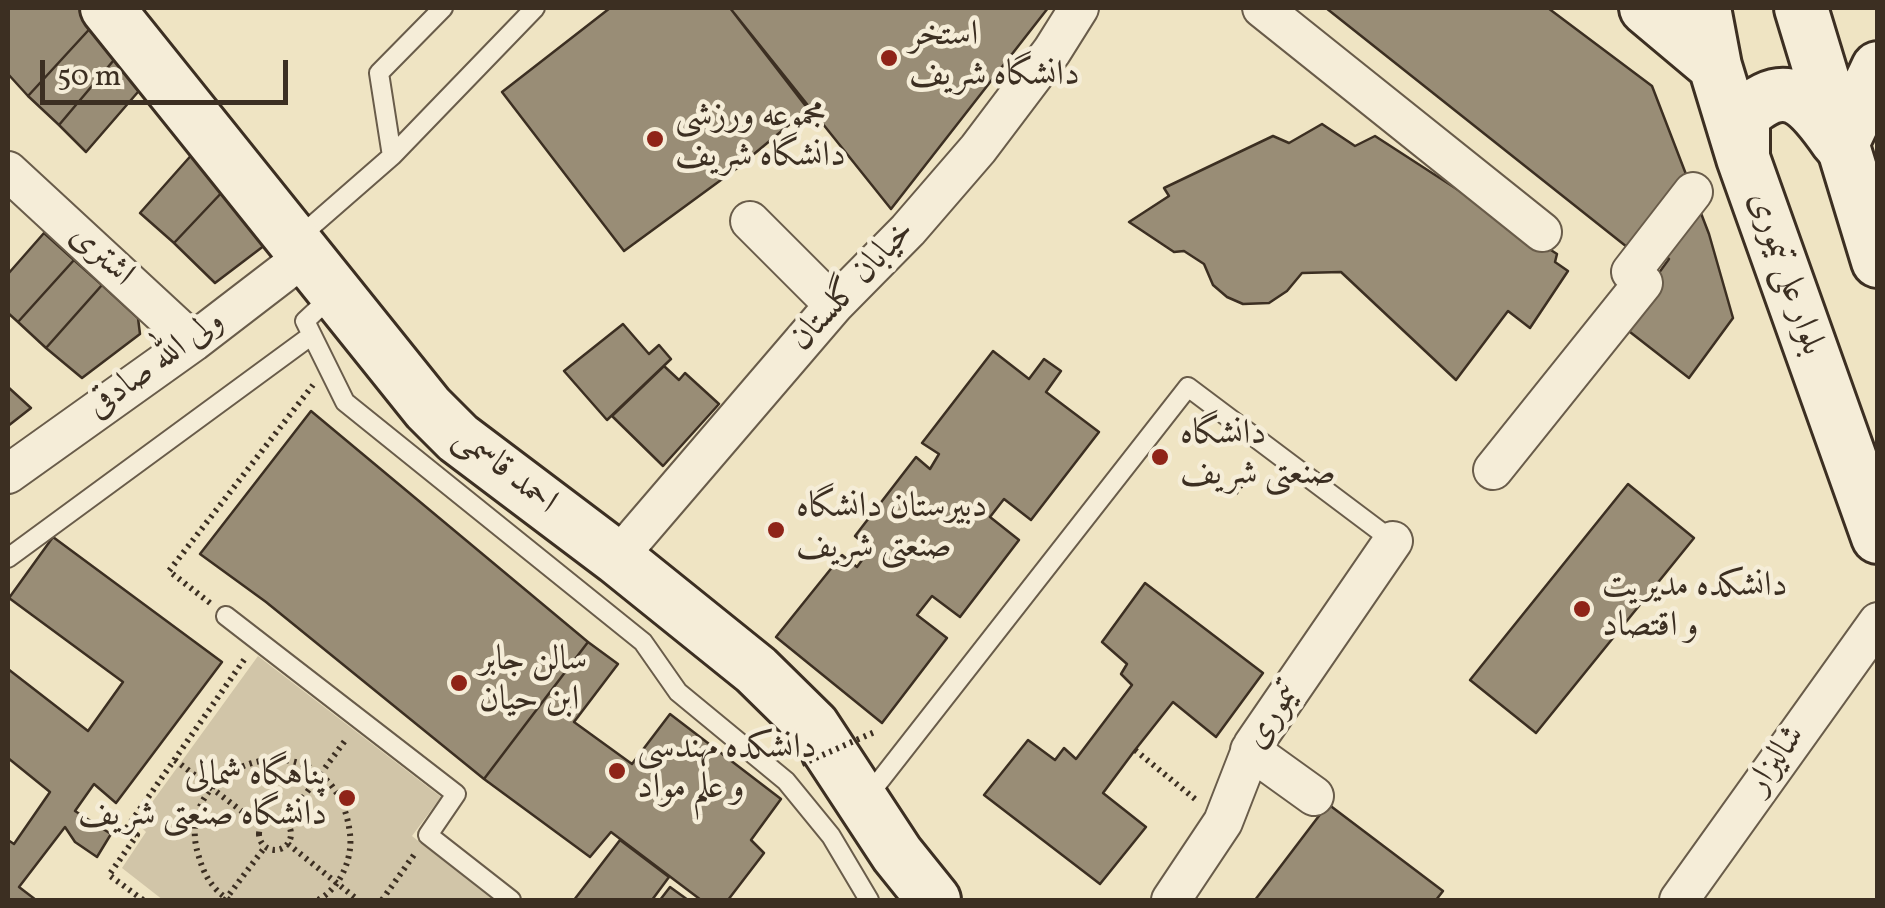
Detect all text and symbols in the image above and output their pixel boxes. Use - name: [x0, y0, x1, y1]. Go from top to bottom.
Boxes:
- place label: استخر دانشگاه شریف: [909, 17, 1080, 99]
- scale bar: [45, 40, 292, 102]
- marker: استخر دانشگاه شریف: [878, 47, 900, 69]
- text: 50 m: [57, 56, 121, 98]
- place label: مجموعه ورزشی دانشگاه شریف: [675, 98, 846, 180]
- marker: مجموعه ورزشی دانشگاه شریف: [644, 128, 666, 150]
- street label: بلوار علی تیموری: [1736, 187, 1832, 361]
- street label: خیابان گلستان: [782, 212, 926, 362]
- street label: اشتری: [59, 217, 141, 297]
- street label: ولی الله صادقی: [80, 302, 234, 430]
- place label: دانشگاه صنعتی شریف: [1180, 416, 1336, 498]
- street label: احمد قاسمی: [444, 419, 564, 525]
- marker: دانشگاه صنعتی شریف: [1149, 446, 1171, 468]
- place label: دبیرستان دانشگاه صنعتی شریف: [796, 489, 987, 571]
- marker: دبیرستان دانشگاه صنعتی شریف: [765, 519, 787, 541]
- place label: دانشکده مدیریت و اقتصاد: [1602, 568, 1787, 650]
- marker: دانشکده مدیریت و اقتصاد: [1571, 598, 1593, 620]
- place label: سالن جابر ابن حیان: [479, 642, 587, 724]
- marker: سالن جابر ابن حیان: [448, 672, 470, 694]
- street label: تیموری: [1237, 676, 1311, 758]
- street label: شالیزار: [1739, 718, 1817, 804]
- place label: دانشکده مهندسی و علم مواد: [637, 730, 817, 812]
- place label: پناهگاه شمالی دانشگاه صنعتی شریف: [78, 757, 327, 839]
- marker: دانشکده مهندسی و علم مواد: [606, 760, 628, 782]
- marker: پناهگاه شمالی دانشگاه صنعتی شریف: [336, 787, 358, 809]

